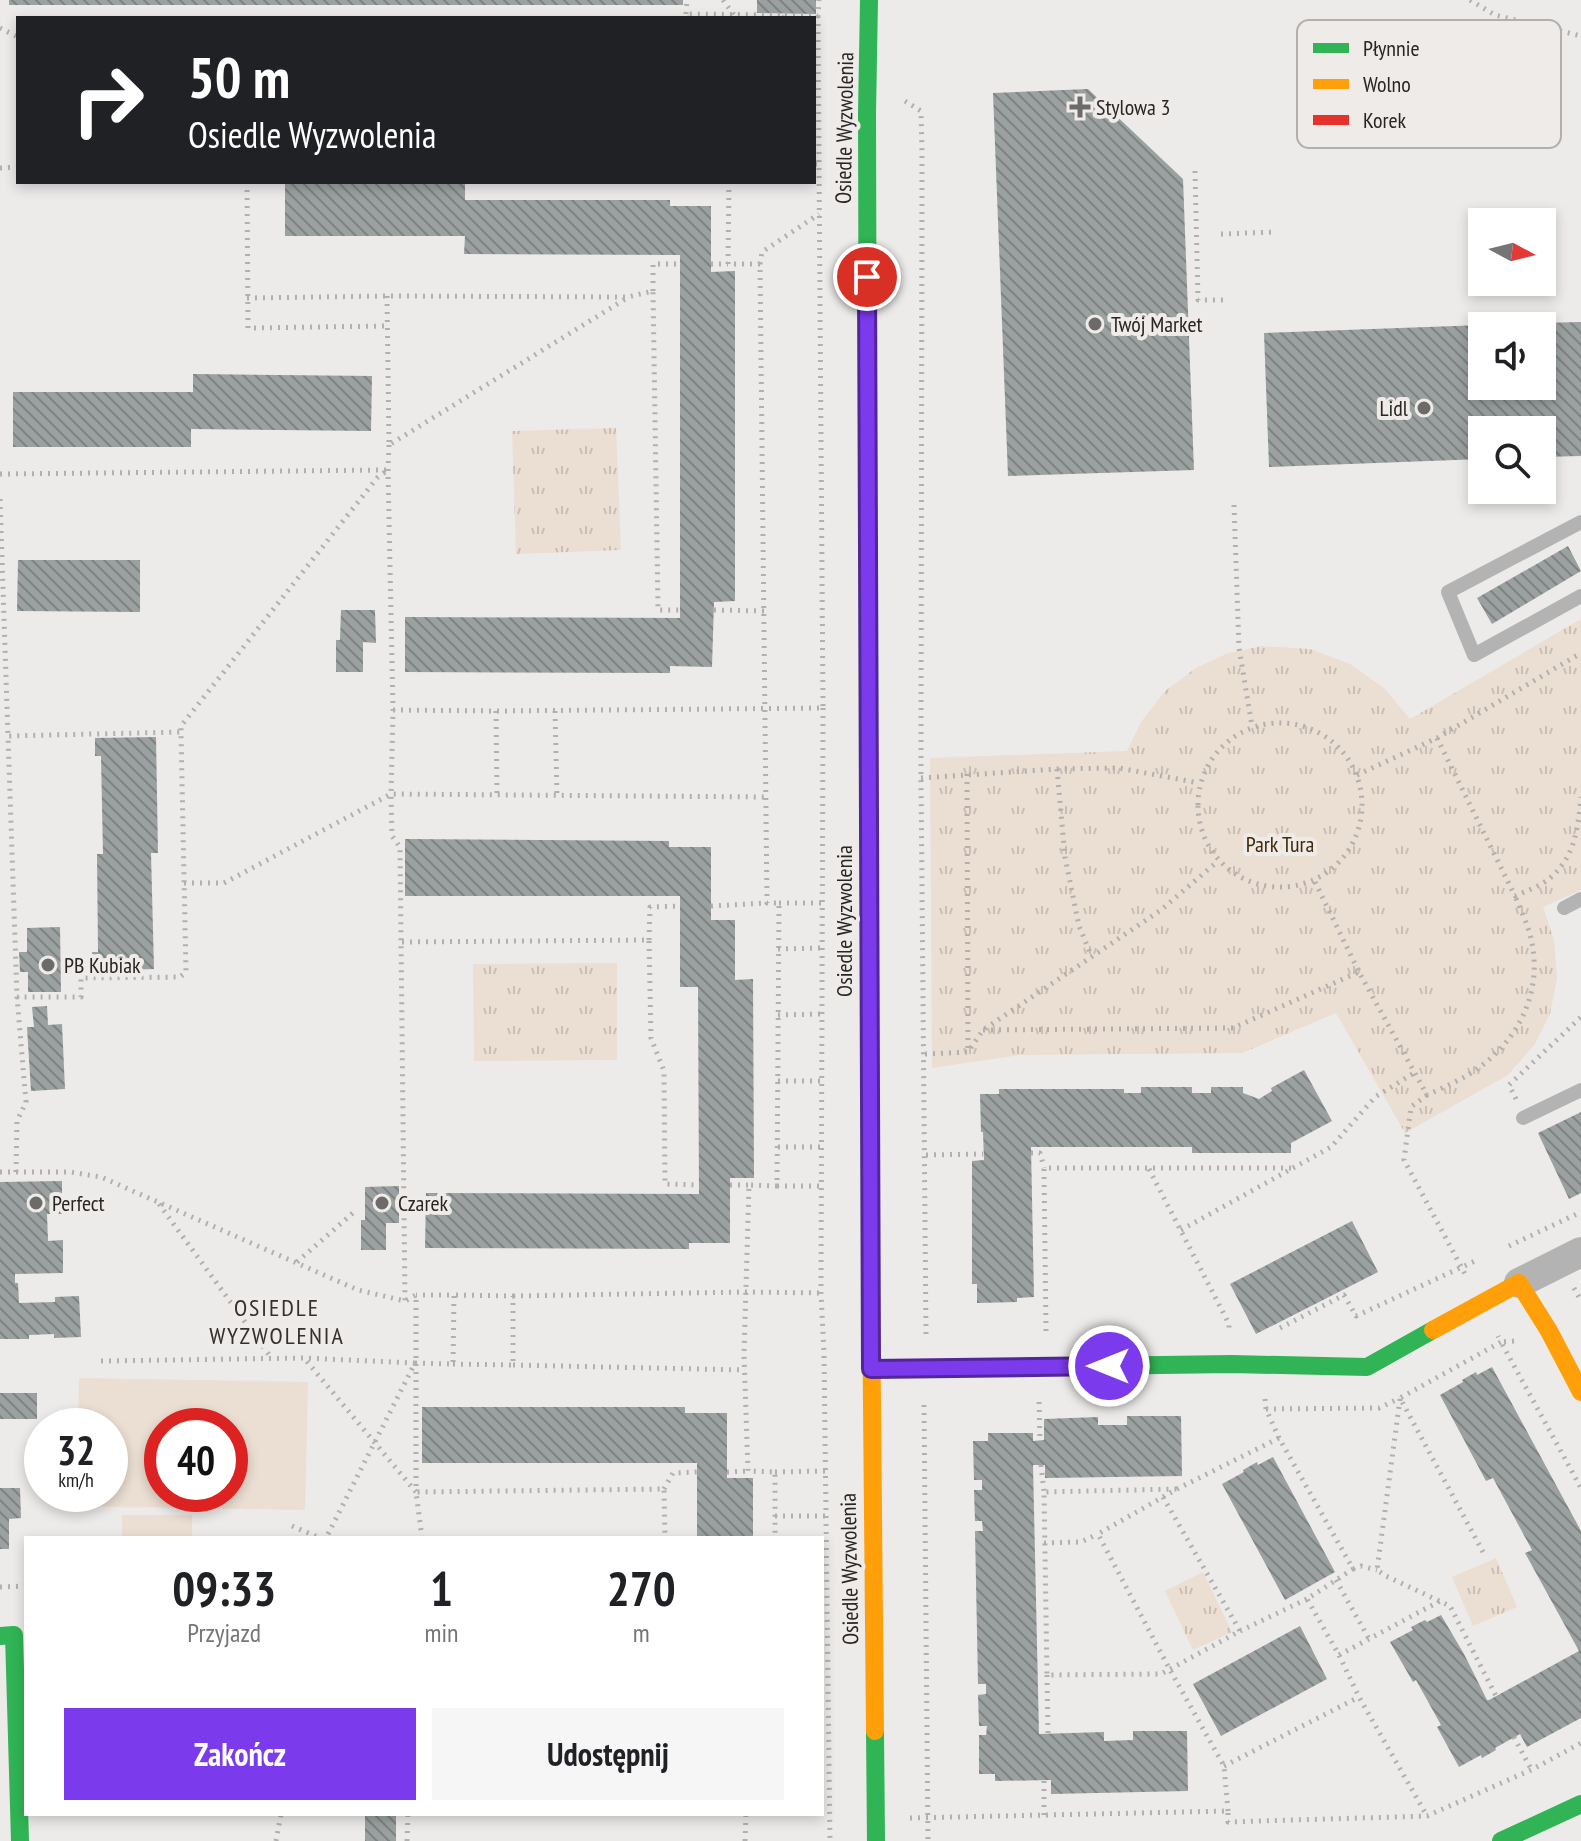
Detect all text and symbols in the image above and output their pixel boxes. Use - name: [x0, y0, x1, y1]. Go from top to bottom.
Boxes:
- legend: [1297, 20, 1561, 148]
- text: Płynnie: [1363, 34, 1420, 62]
- text: 50 m: [188, 41, 290, 113]
- icon: right: [56, 48, 160, 152]
- street label: Osiedle Wyzwolenia: [829, 52, 859, 204]
- text: Wolno: [1363, 70, 1411, 98]
- place label: Stylowa 3: [1096, 93, 1170, 121]
- marker: Stylowa 3: [1071, 98, 1089, 116]
- text: Korek: [1363, 106, 1407, 134]
- text: Osiedle Wyzwolenia: [188, 111, 436, 158]
- north arrow: [1468, 208, 1556, 296]
- map controls: [1468, 208, 1556, 504]
- pin: [833, 243, 901, 311]
- icon: arrive: [845, 255, 889, 299]
- place label: Twój Market: [1111, 310, 1203, 338]
- button: sound: [1468, 312, 1556, 400]
- marker: Twój Market: [1086, 315, 1104, 333]
- place label: Lidl: [1379, 394, 1409, 422]
- marker: Lidl: [1415, 399, 1433, 417]
- button: search: [1468, 416, 1556, 504]
- park label: Park Tura: [1246, 830, 1314, 858]
- street label: Osiedle Wyzwolenia: [830, 845, 858, 997]
- place label: PB Kubiak: [64, 951, 141, 979]
- marker: PB Kubiak: [39, 956, 57, 974]
- place label: Perfect: [52, 1189, 105, 1217]
- place label: Czarek: [398, 1189, 449, 1217]
- marker: Perfect: [27, 1194, 45, 1212]
- marker: Czarek: [373, 1194, 391, 1212]
- district label: OSIEDLE WYZWOLENIA: [209, 1292, 345, 1351]
- position arrow: [1067, 1324, 1151, 1408]
- speed limit sign: 40: [144, 1408, 248, 1512]
- text: 32: [57, 1424, 95, 1476]
- text: km/h: [58, 1467, 94, 1493]
- street label: Osiedle Wyzwolenia: [834, 1493, 864, 1645]
- text: 09:33: [172, 1557, 276, 1619]
- text: 1: [430, 1557, 453, 1619]
- text: 270: [607, 1557, 676, 1619]
- text: Przyjazd: [187, 1616, 261, 1649]
- text: min: [424, 1616, 458, 1649]
- text: m: [633, 1616, 650, 1649]
- button: Zakończ: [64, 1708, 416, 1800]
- button: Udostępnij: [432, 1708, 784, 1800]

